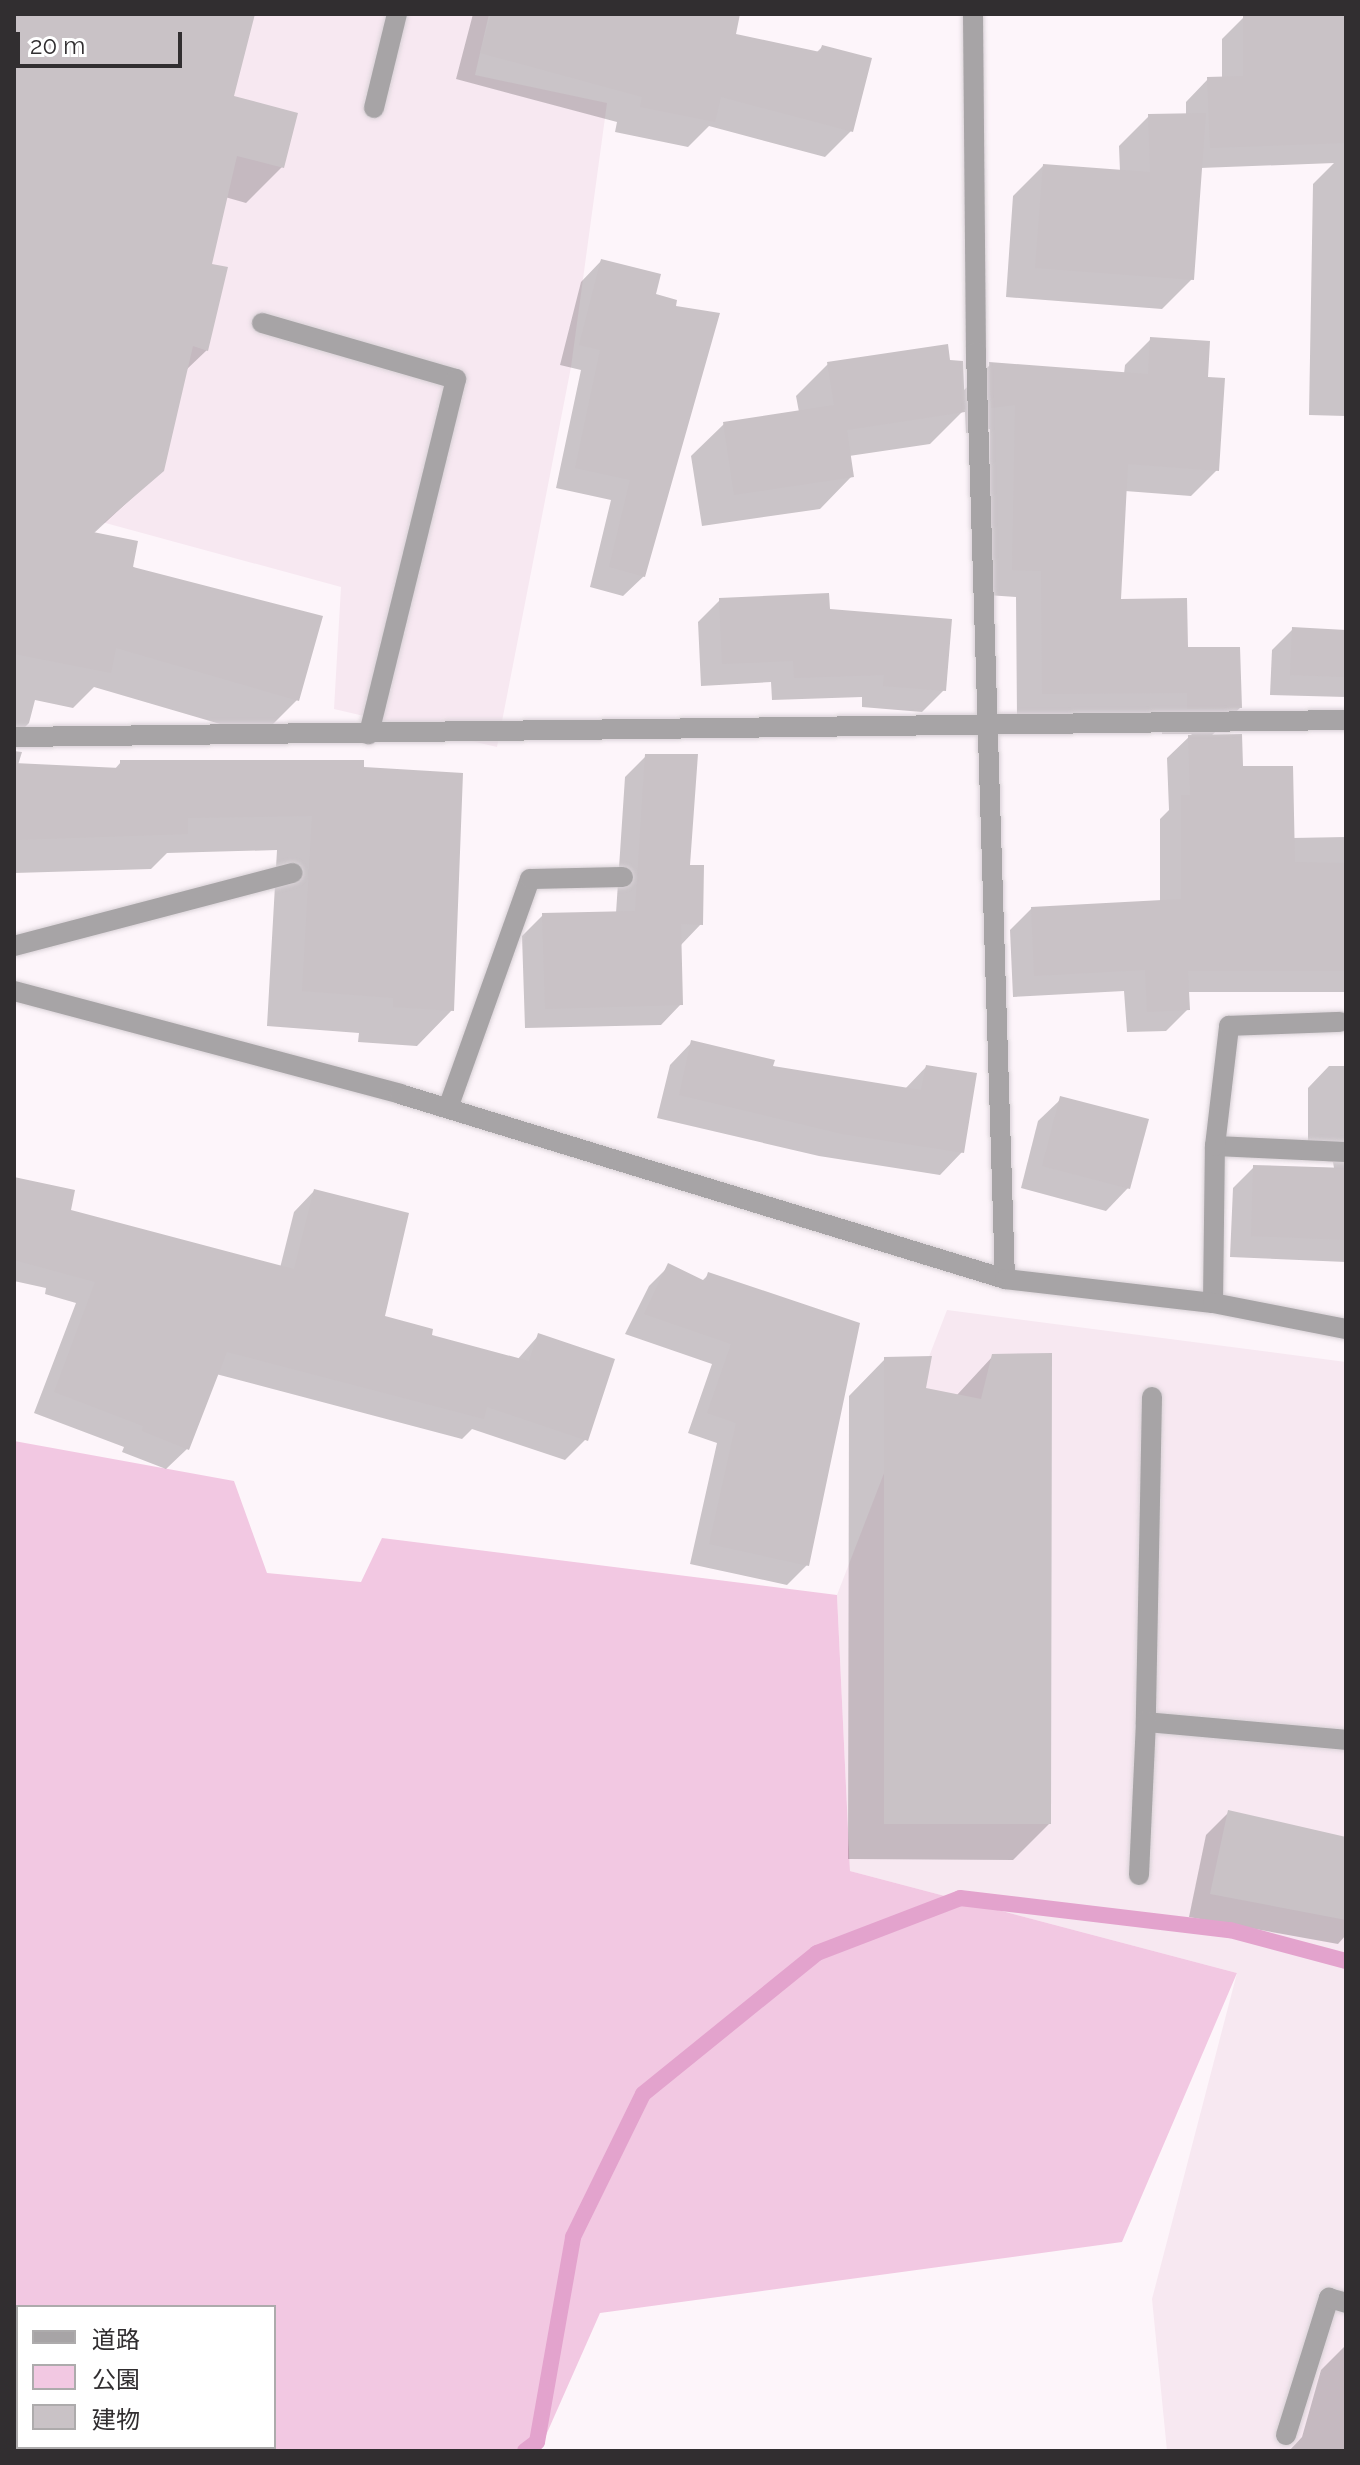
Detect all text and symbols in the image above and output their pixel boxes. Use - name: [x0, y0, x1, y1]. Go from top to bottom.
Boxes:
- scale bar: [20, 16, 186, 66]
- text: 20 m: [30, 31, 85, 60]
- legend: [16, 2305, 276, 2449]
- text: 道路: [92, 2325, 140, 2354]
- text: 公園: [92, 2365, 140, 2394]
- text: 建物: [92, 2405, 140, 2434]

